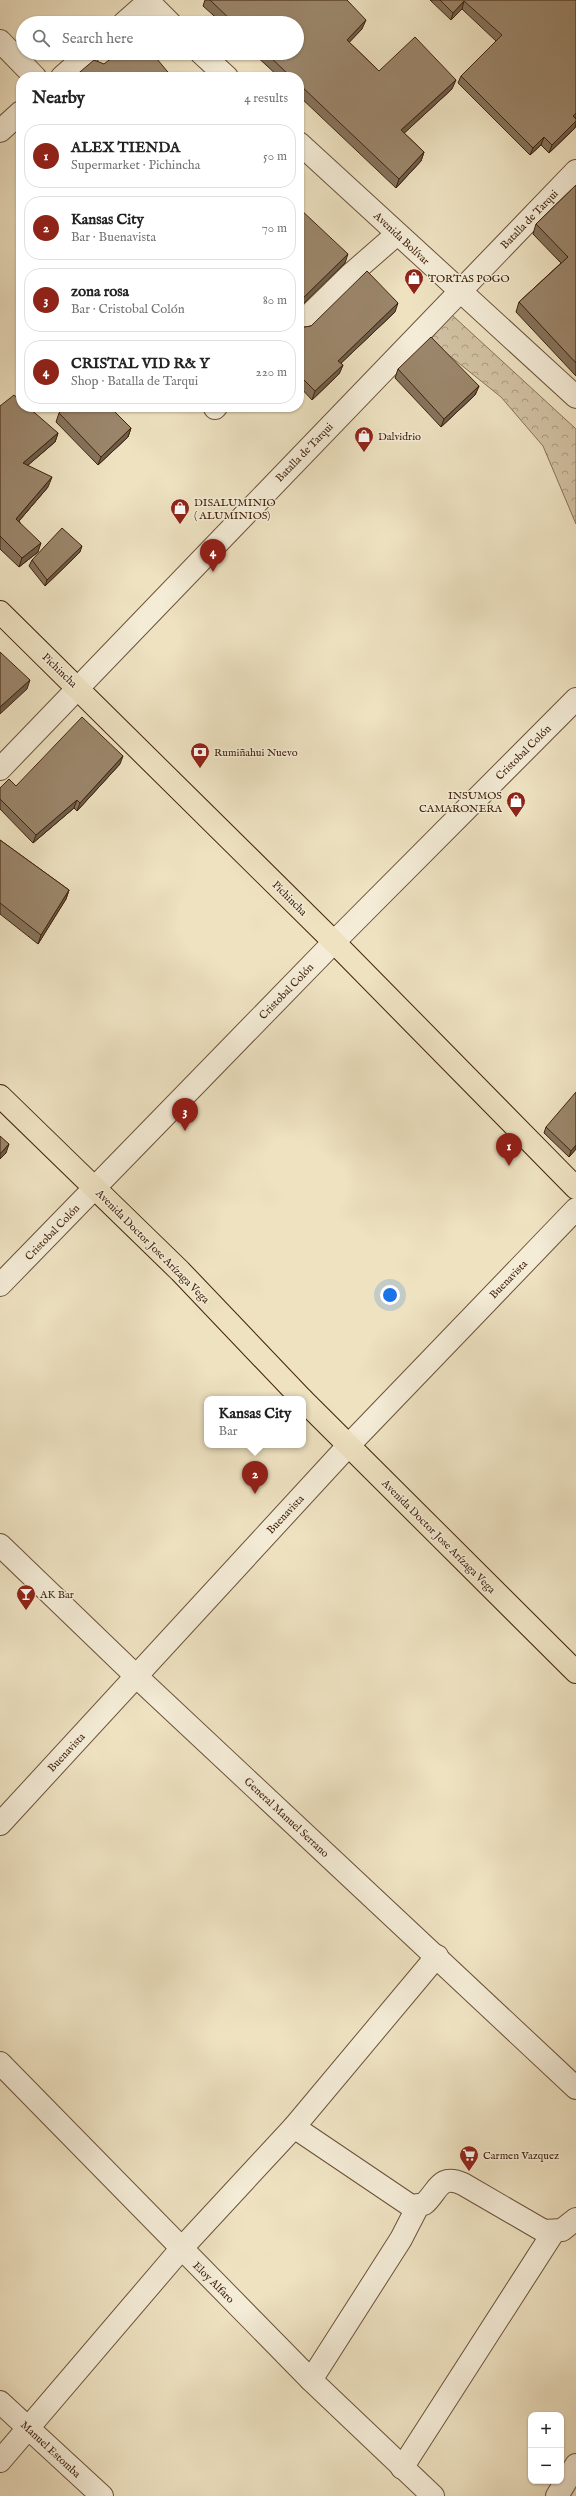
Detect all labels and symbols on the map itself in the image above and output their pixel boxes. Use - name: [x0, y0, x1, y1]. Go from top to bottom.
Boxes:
- street label: Batalla de Tarqui: [498, 187, 562, 252]
- street label: Avenida Bolívar: [370, 209, 432, 268]
- shop icon: TORTAS POGO: [403, 267, 425, 295]
- place label: TORTAS POGO: [428, 272, 510, 286]
- street label: Batalla de Tarqui: [273, 420, 337, 485]
- shop icon: Dalvidrio: [353, 425, 375, 453]
- place label: Dalvidrio: [378, 430, 421, 444]
- place label: DISALUMINIO ( ALUMINIOS): [194, 496, 276, 523]
- shop icon: DISALUMINIO ( ALUMINIOS): [169, 497, 191, 525]
- pin: 4: [200, 539, 226, 572]
- street label: Pichincha: [39, 650, 80, 691]
- street label: Cristobal Colón: [493, 722, 555, 783]
- bank icon: Rumiñahui Nuevo: [189, 741, 211, 769]
- place label: Rumiñahui Nuevo: [214, 746, 298, 760]
- place label: INSUMOS CAMARONERA: [419, 789, 503, 816]
- shop icon: INSUMOS CAMARONERA: [505, 790, 527, 818]
- street label: Pichincha: [269, 878, 310, 919]
- street label: Cristobal Colón: [256, 961, 317, 1023]
- pin: 3: [172, 1098, 198, 1131]
- pin: 1: [496, 1133, 522, 1166]
- street label: Avenida Doctor Jose Arízaga Vega: [92, 1186, 212, 1307]
- street label: Cristobal Colón: [22, 1202, 83, 1264]
- street label: Buenavista: [487, 1257, 531, 1302]
- your location: [380, 1285, 400, 1305]
- pin: 2: [242, 1461, 268, 1494]
- street label: Avenida Doctor Jose Arízaga Vega: [378, 1476, 498, 1597]
- street label: Buenavista: [264, 1492, 308, 1537]
- bar icon: AK Bar: [15, 1583, 37, 1611]
- place label: AK Bar: [39, 1588, 74, 1602]
- street label: Buenavista: [45, 1730, 89, 1775]
- street label: General Manuel Serrano: [241, 1775, 332, 1861]
- supermarket icon: Carmen Vazquez: [458, 2144, 480, 2172]
- place label: Carmen Vazquez: [483, 2149, 559, 2163]
- street label: Eloy Alfaro: [189, 2259, 237, 2307]
- street label: Manuel Estomba: [17, 2418, 84, 2481]

